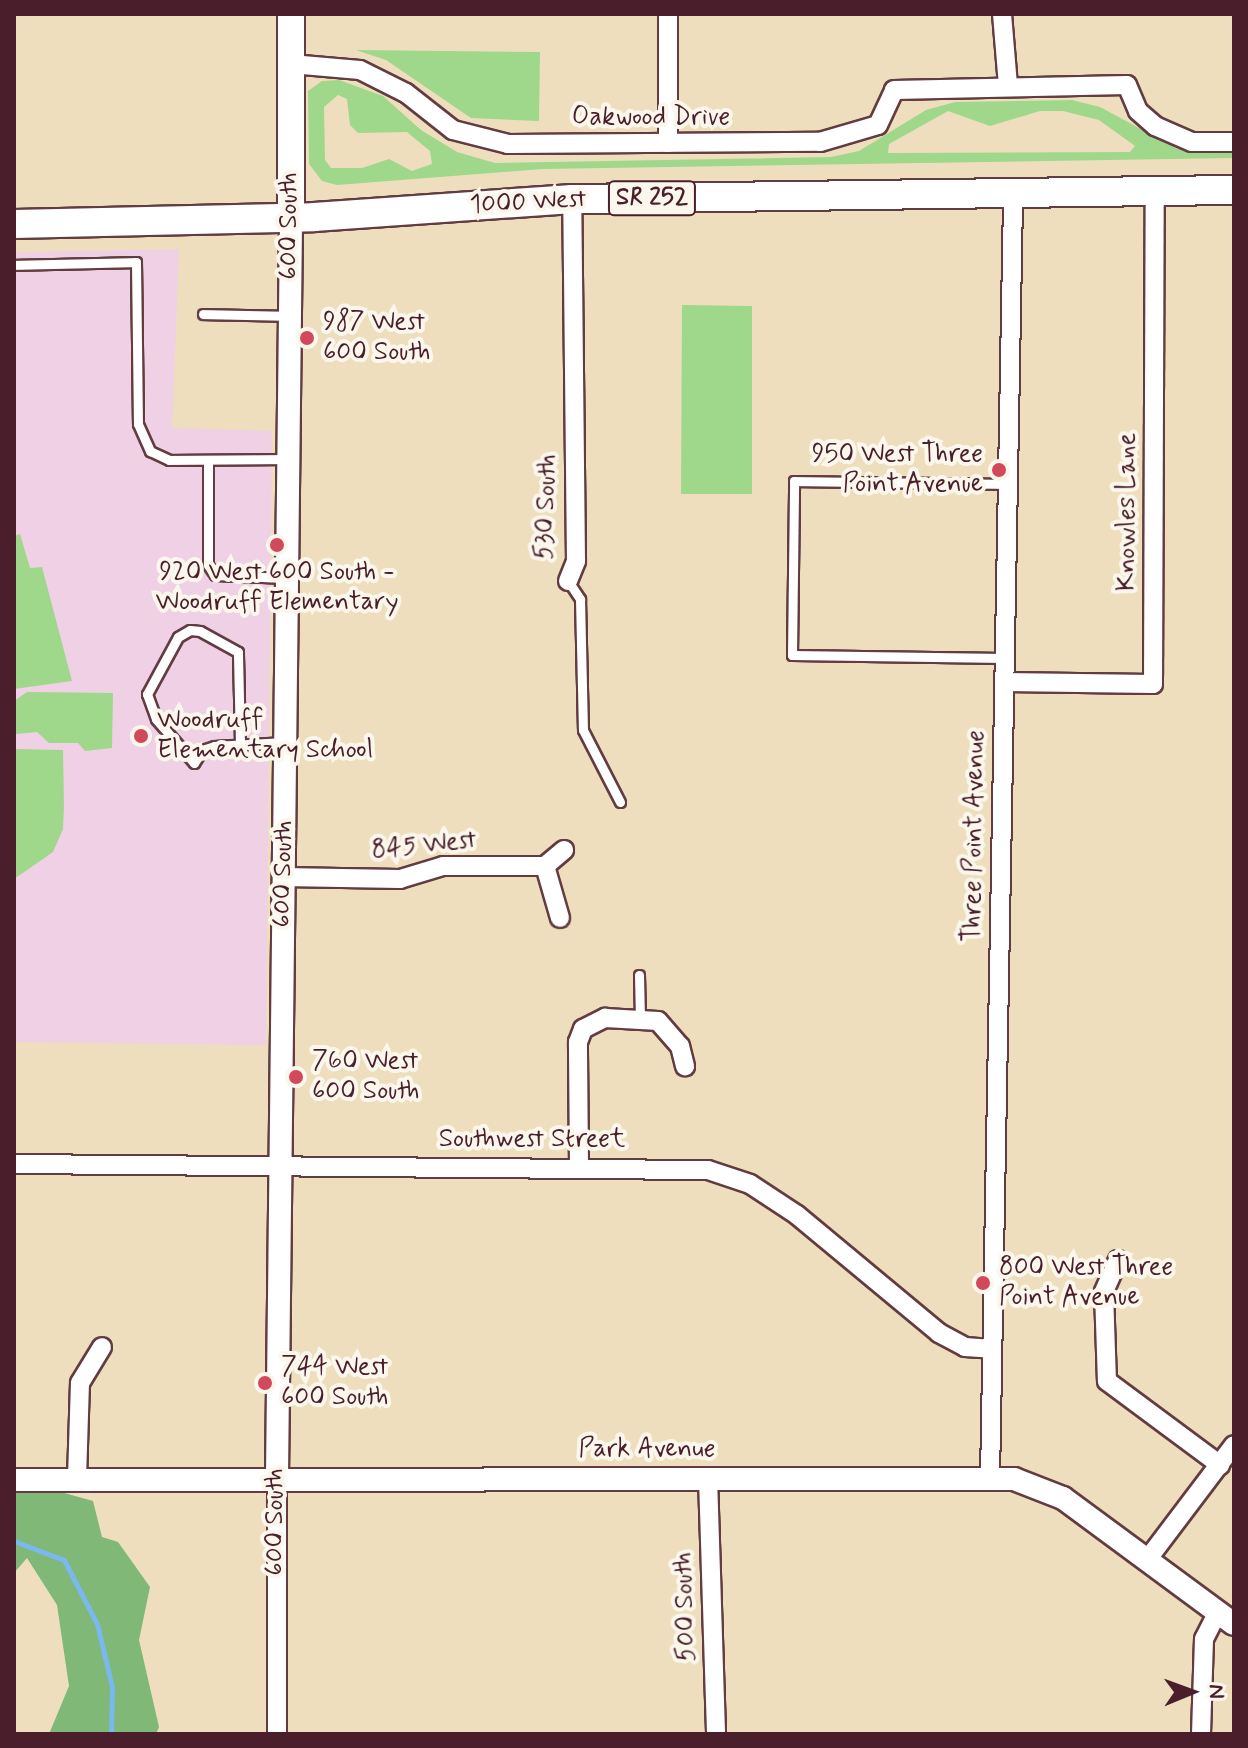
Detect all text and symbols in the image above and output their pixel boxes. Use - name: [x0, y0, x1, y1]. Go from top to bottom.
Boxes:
- street label: Oakwood Drive: [572, 102, 730, 134]
- street label: 600 South: [274, 172, 306, 280]
- road number: SR 252: [606, 178, 698, 218]
- street label: 1000 West: [469, 184, 587, 222]
- place label: 987 West 600 South: [323, 307, 430, 368]
- marker: 987 West 600 South: [298, 329, 316, 347]
- street label: Knowles Lane: [1112, 433, 1144, 591]
- place label: 950 West Three Point Avenue: [812, 439, 983, 500]
- street label: 530 South: [530, 454, 564, 560]
- marker: 950 West Three Point Avenue: [990, 461, 1008, 479]
- marker: 920 West 600 South - Woodruff Elementary: [268, 536, 286, 554]
- place label: 920 West 600 South - Woodruff Elementary: [150, 557, 404, 618]
- place label: Woodruff Elementary School: [157, 705, 373, 766]
- marker: Woodruff Elementary School: [132, 727, 150, 745]
- street label: Three Point Avenue: [958, 729, 992, 943]
- street label: 600 South: [267, 820, 301, 928]
- street label: 845 West: [370, 825, 478, 867]
- place label: 760 West 600 South: [312, 1046, 419, 1108]
- marker: 760 West 600 South: [287, 1068, 305, 1086]
- street label: Southwest Street: [439, 1124, 625, 1156]
- place label: 800 West Three Point Avenue: [999, 1252, 1173, 1314]
- marker: 800 West Three Point Avenue: [974, 1274, 992, 1292]
- place label: 744 West 600 South: [281, 1352, 388, 1414]
- marker: 744 West 600 South: [256, 1374, 274, 1392]
- street label: Park Avenue: [577, 1434, 717, 1466]
- street label: 600 South: [260, 1468, 292, 1576]
- street label: 500 South: [668, 1552, 704, 1662]
- north arrow: [1152, 1652, 1232, 1732]
- text: N: [1202, 1684, 1230, 1699]

